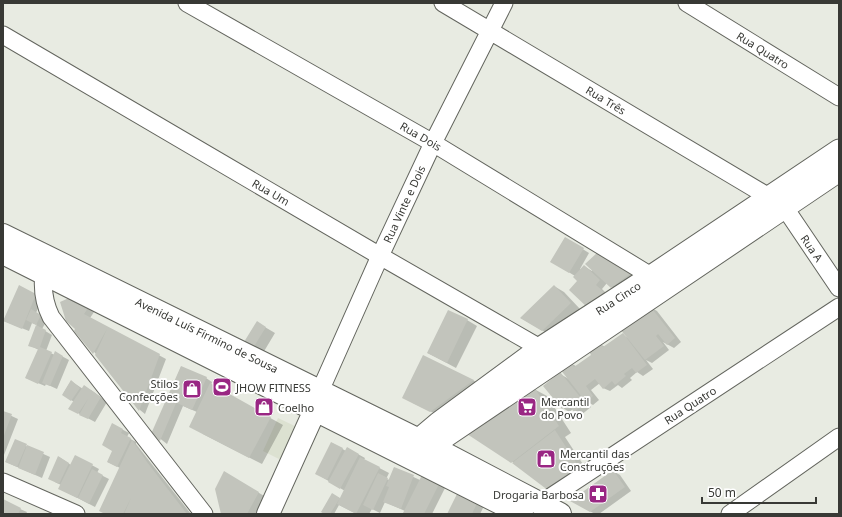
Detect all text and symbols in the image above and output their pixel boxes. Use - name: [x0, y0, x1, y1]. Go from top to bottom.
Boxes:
- street label: Rua Quatro: [734, 28, 792, 72]
- street label: Rua Três: [583, 82, 629, 118]
- street label: Rua Dois: [398, 118, 444, 154]
- street label: Rua Vinte e Dois: [379, 163, 429, 245]
- street label: Rua Um: [249, 175, 293, 209]
- street label: Rua A: [797, 231, 827, 265]
- street label: Rua Cinco: [592, 278, 644, 318]
- street label: Avenida Luís Firmino de Sousa: [133, 294, 281, 376]
- place label: Stilos Confecções: [119, 376, 178, 404]
- sports icon: JHOW FITNESS: [211, 376, 233, 398]
- shop icon: Stilos Confecções: [181, 378, 203, 400]
- place label: JHOW FITNESS: [235, 380, 311, 395]
- street label: Rua Quatro: [661, 382, 719, 427]
- place label: Mercantil do Povo: [541, 394, 589, 422]
- shop icon: Coelho: [253, 396, 275, 418]
- supermarket icon: Mercantil do Povo: [516, 396, 538, 418]
- place label: Coelho: [278, 400, 314, 415]
- place label: Mercantil das Construções: [560, 446, 629, 474]
- shop icon: Mercantil das Construções: [535, 448, 557, 470]
- scale bar: [702, 479, 816, 505]
- pharmacy icon: Drogaria Barbosa: [587, 483, 609, 505]
- text: 50 m: [708, 484, 736, 501]
- place label: Drogaria Barbosa: [493, 487, 584, 502]

